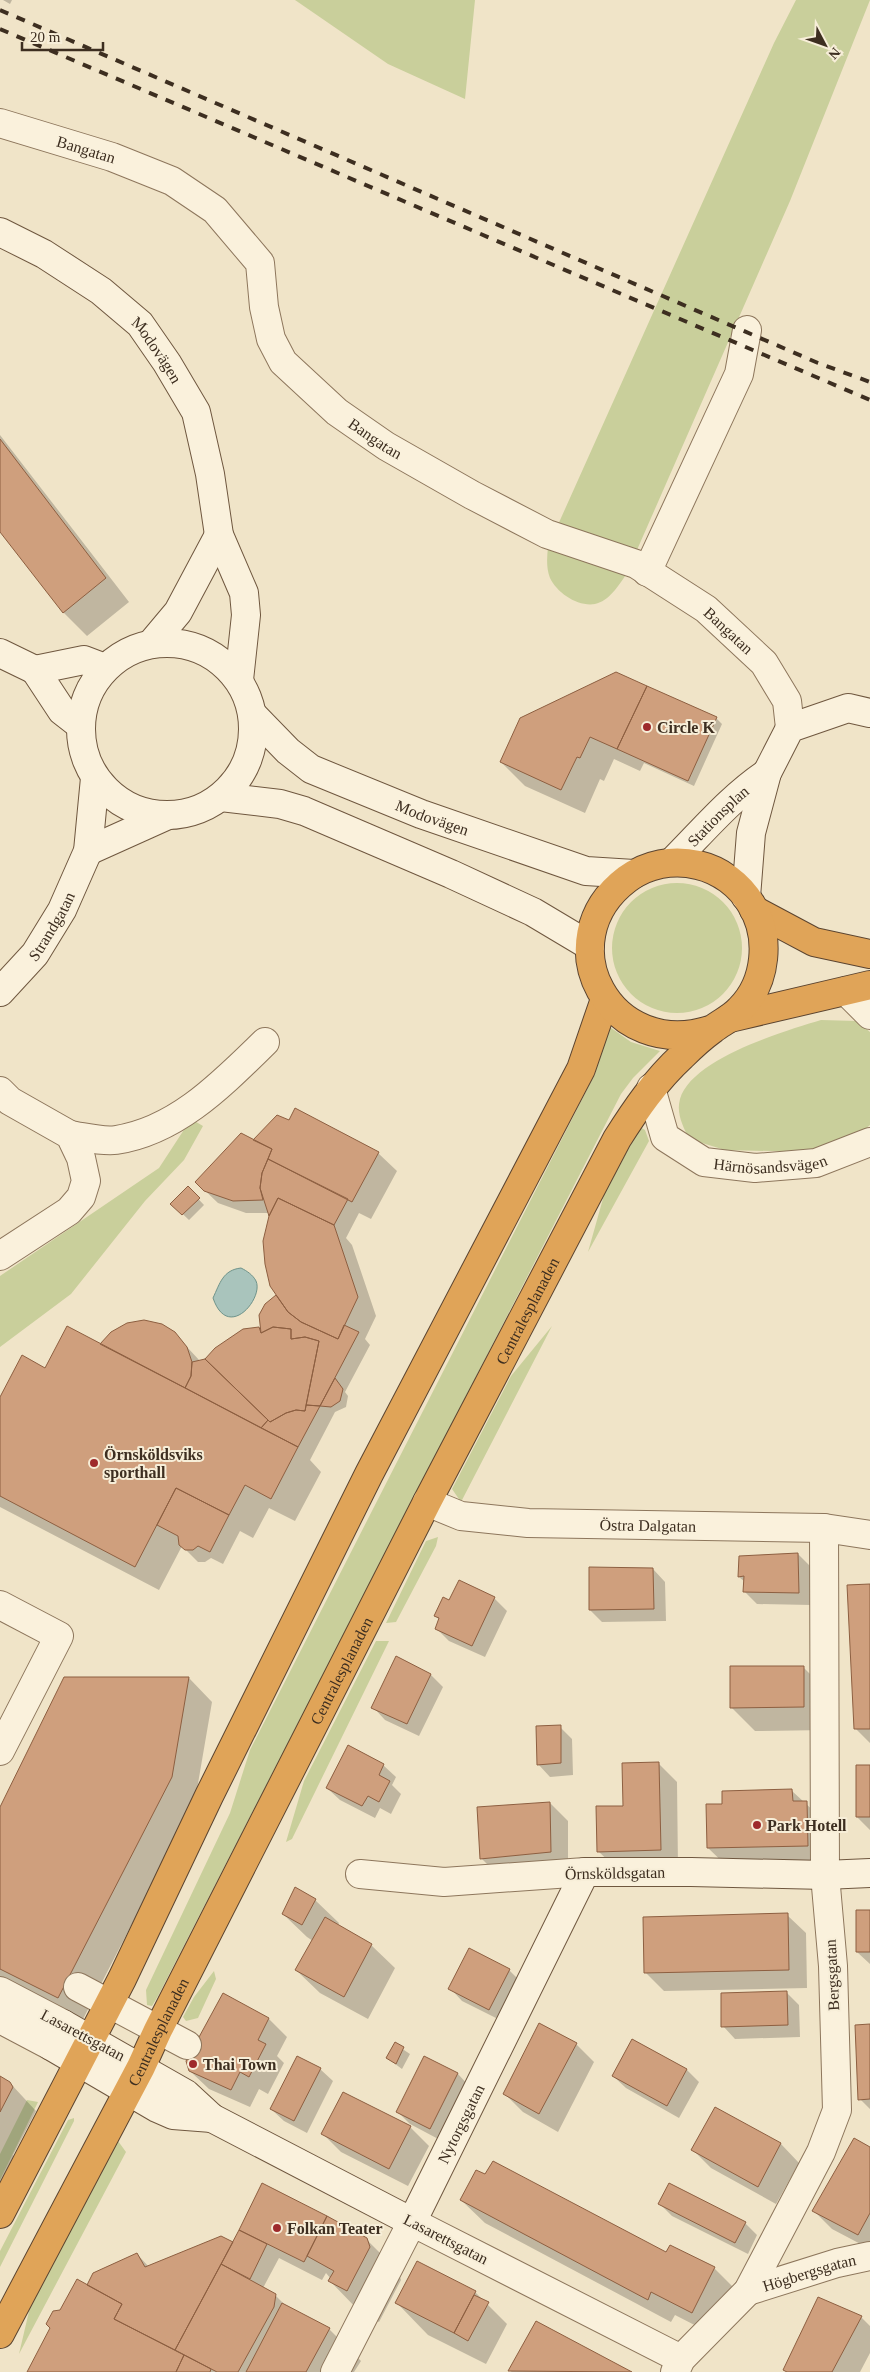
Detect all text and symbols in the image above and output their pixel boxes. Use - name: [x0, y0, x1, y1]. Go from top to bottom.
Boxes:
- scale bar: [22, 20, 104, 52]
- north arrow: [800, 20, 850, 70]
- text: 20 m: [30, 29, 61, 45]
- text: N: [825, 44, 843, 62]
- street label: Bangatan: [55, 132, 118, 166]
- street label: Modovägen: [129, 313, 185, 386]
- street label: Bangatan: [345, 414, 405, 462]
- street label: Bangatan: [701, 603, 757, 657]
- place label: Circle K: [657, 719, 715, 736]
- marker: Circle K: [641, 721, 653, 733]
- street label: Stationsplan: [684, 782, 752, 850]
- street label: Modovägen: [393, 796, 471, 838]
- street label: Strandgatan: [25, 889, 77, 964]
- street label: Härnösandsvägen: [713, 1151, 829, 1177]
- street label: Centralesplanaden: [492, 1255, 562, 1367]
- place label: Örnsköldsviks sporthall: [104, 1446, 203, 1482]
- marker: Örnsköldsviks sporthall: [88, 1457, 100, 1469]
- street label: Östra Dalgatan: [599, 1516, 696, 1535]
- street label: Centralesplanaden: [307, 1614, 376, 1727]
- place label: Park Hotell: [767, 1817, 847, 1834]
- marker: Park Hotell: [751, 1819, 763, 1831]
- street label: Örnsköldsgatan: [565, 1864, 665, 1883]
- street label: Bergsgatan: [822, 1939, 843, 2011]
- street label: Centralesplanaden: [124, 1975, 192, 2089]
- street label: Lasarettsgatan: [38, 2006, 128, 2065]
- place label: Thai Town: [203, 2056, 276, 2073]
- marker: Thai Town: [187, 2058, 199, 2070]
- street label: Nytorgsgatan: [434, 2081, 487, 2166]
- street label: Lasarettsgatan: [401, 2210, 491, 2268]
- place label: Folkan Teater: [287, 2220, 383, 2237]
- marker: Folkan Teater: [271, 2222, 283, 2234]
- street label: Högbergsgatan: [760, 2251, 857, 2294]

